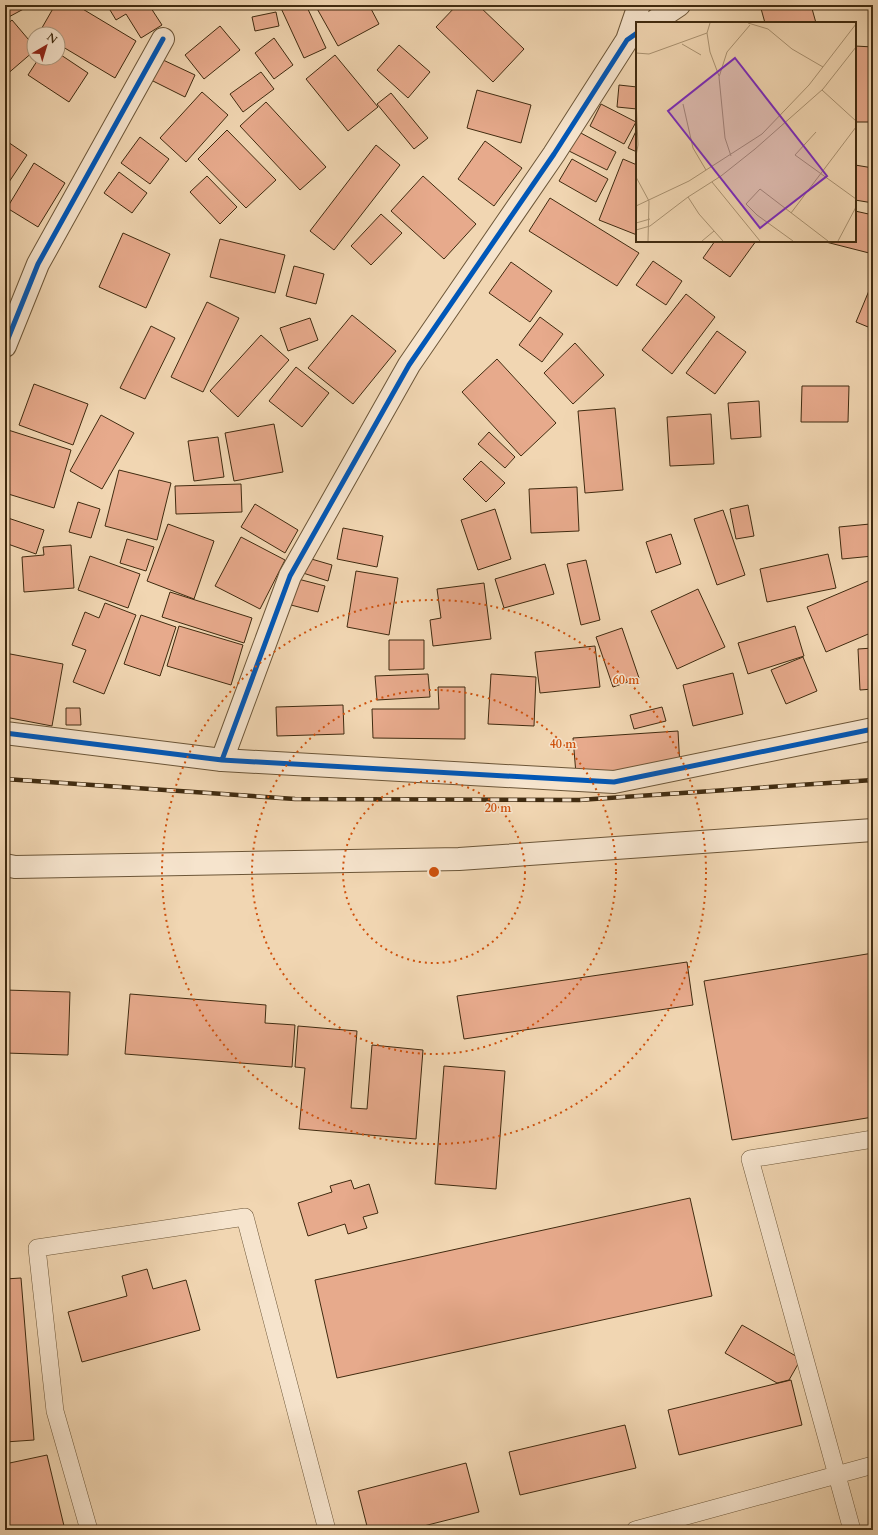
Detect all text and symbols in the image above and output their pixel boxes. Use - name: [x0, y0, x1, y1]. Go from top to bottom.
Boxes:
- inset map: [636, 22, 856, 242]
- north arrow: [26, 26, 66, 66]
- text: N: [43, 30, 61, 48]
- text: 60 m: [613, 672, 640, 688]
- text: 40 m: [550, 736, 577, 752]
- text: 20 m: [485, 800, 512, 816]
- centre of rings: [427, 865, 441, 879]

